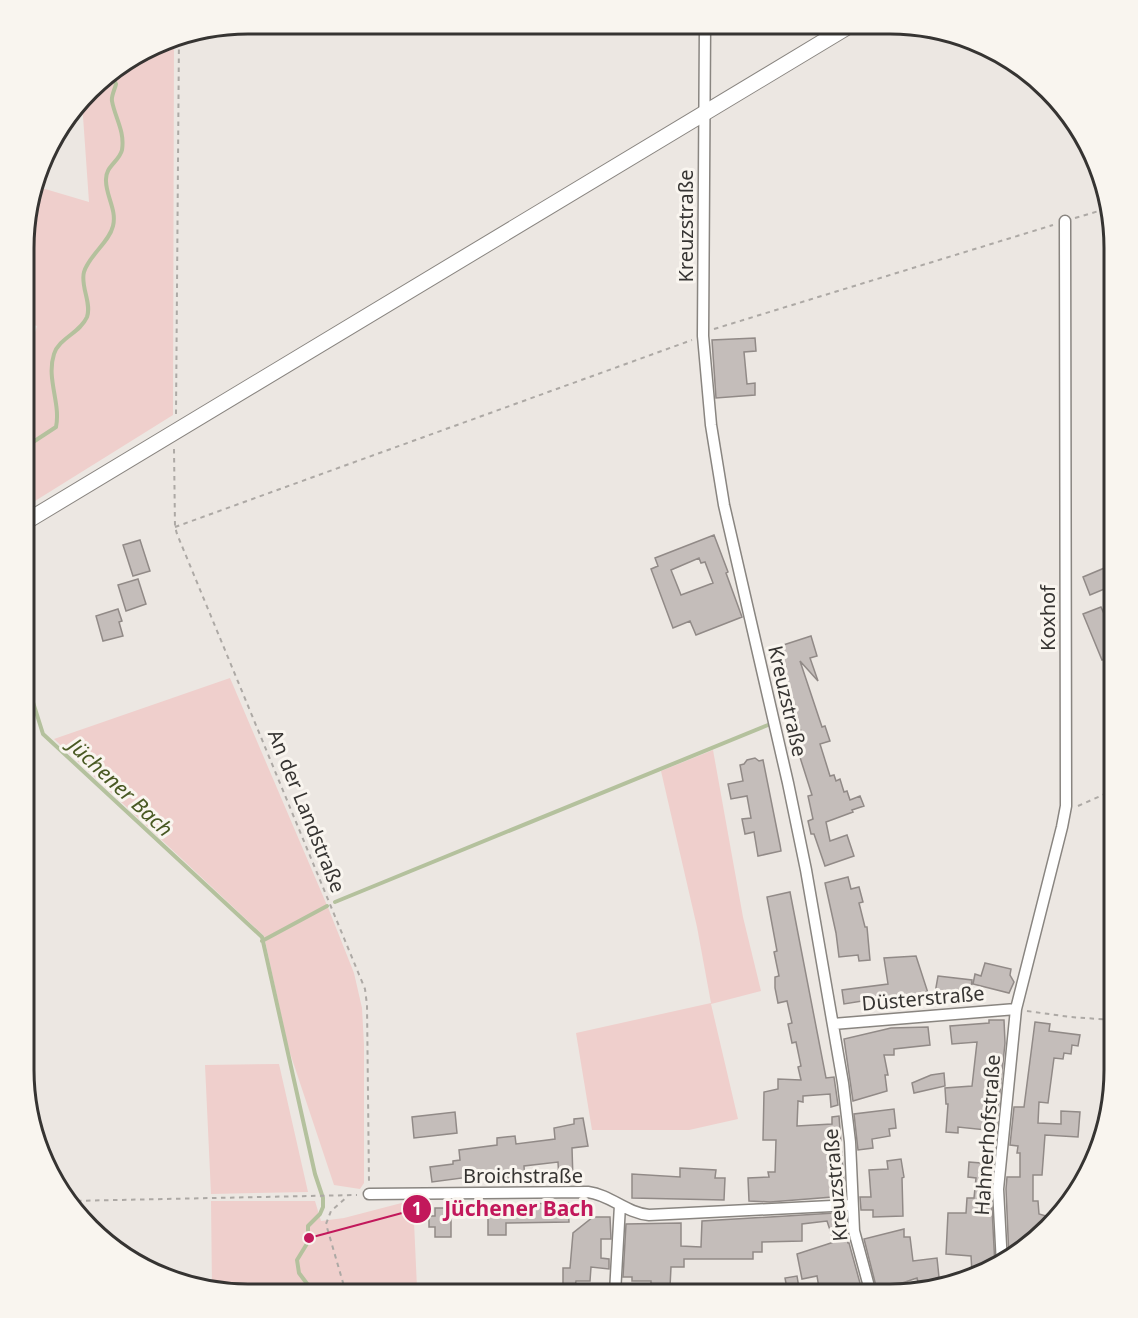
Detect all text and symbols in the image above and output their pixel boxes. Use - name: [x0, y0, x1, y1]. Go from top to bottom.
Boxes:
- street label: Kreuzstraße: [672, 169, 699, 283]
- street label: Koxhof: [1034, 584, 1061, 651]
- street label: Kreuzstraße: [762, 643, 814, 759]
- street label: An der Landstraße: [262, 725, 352, 897]
- water label: Jüchener Bach: [60, 729, 179, 842]
- street label: Düsterstraße: [861, 979, 985, 1017]
- street label: Hahnerhofstraße: [968, 1054, 1006, 1216]
- street label: Kreuzstraße: [817, 1128, 853, 1242]
- street label: Broichstraße: [463, 1162, 583, 1189]
- callout: Jüchener Bach: [402, 1189, 606, 1228]
- text: Jüchener Bach: [442, 1194, 594, 1222]
- text: 1: [412, 1196, 422, 1220]

